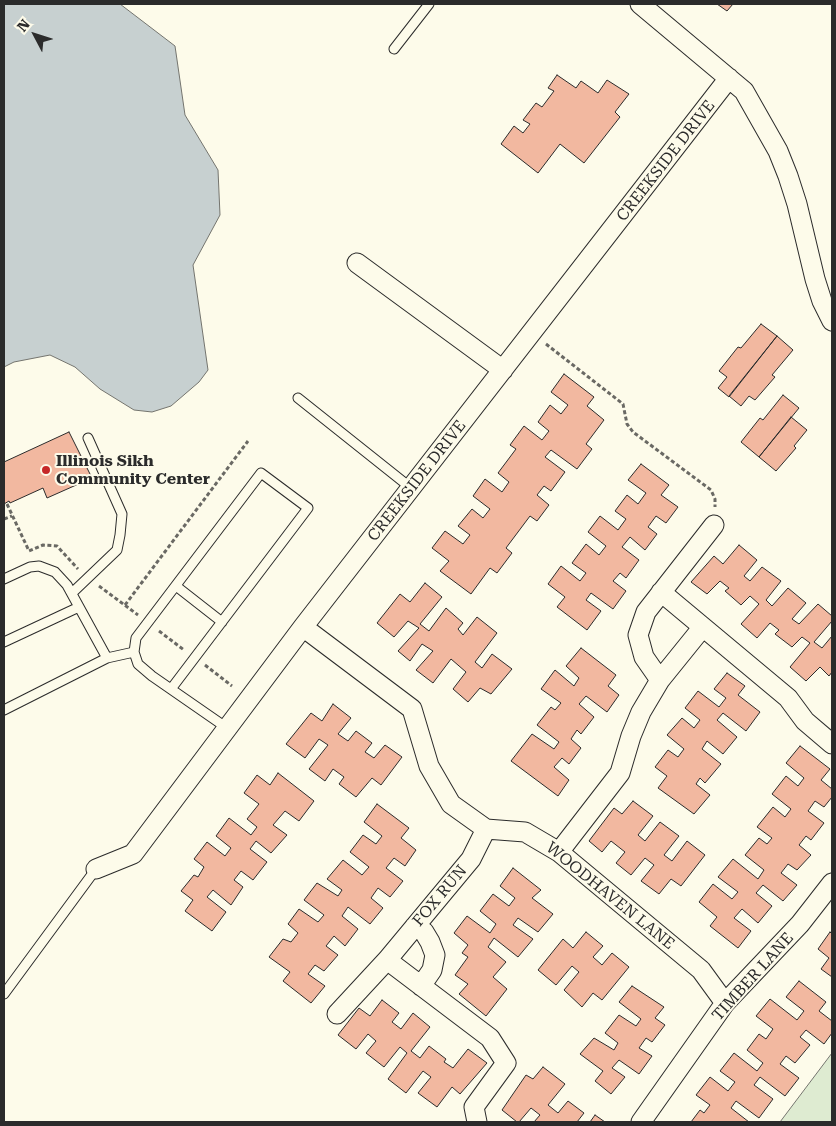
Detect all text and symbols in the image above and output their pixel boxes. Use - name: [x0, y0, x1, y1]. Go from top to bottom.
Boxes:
- north arrow: [10, 10, 60, 60]
- text: N: [14, 16, 33, 35]
- street label: CREEKSIDE DRIVE: [613, 97, 719, 225]
- street label: CREEKSIDE DRIVE: [364, 417, 470, 545]
- place label: Illinois Sikh Community Center: [56, 451, 210, 489]
- marker: Illinois Sikh Community Center: [40, 464, 52, 476]
- street label: WOODHAVEN LANE: [542, 838, 678, 954]
- street label: FOX RUN: [409, 861, 471, 931]
- street label: TIMBER LANE: [708, 929, 798, 1025]

